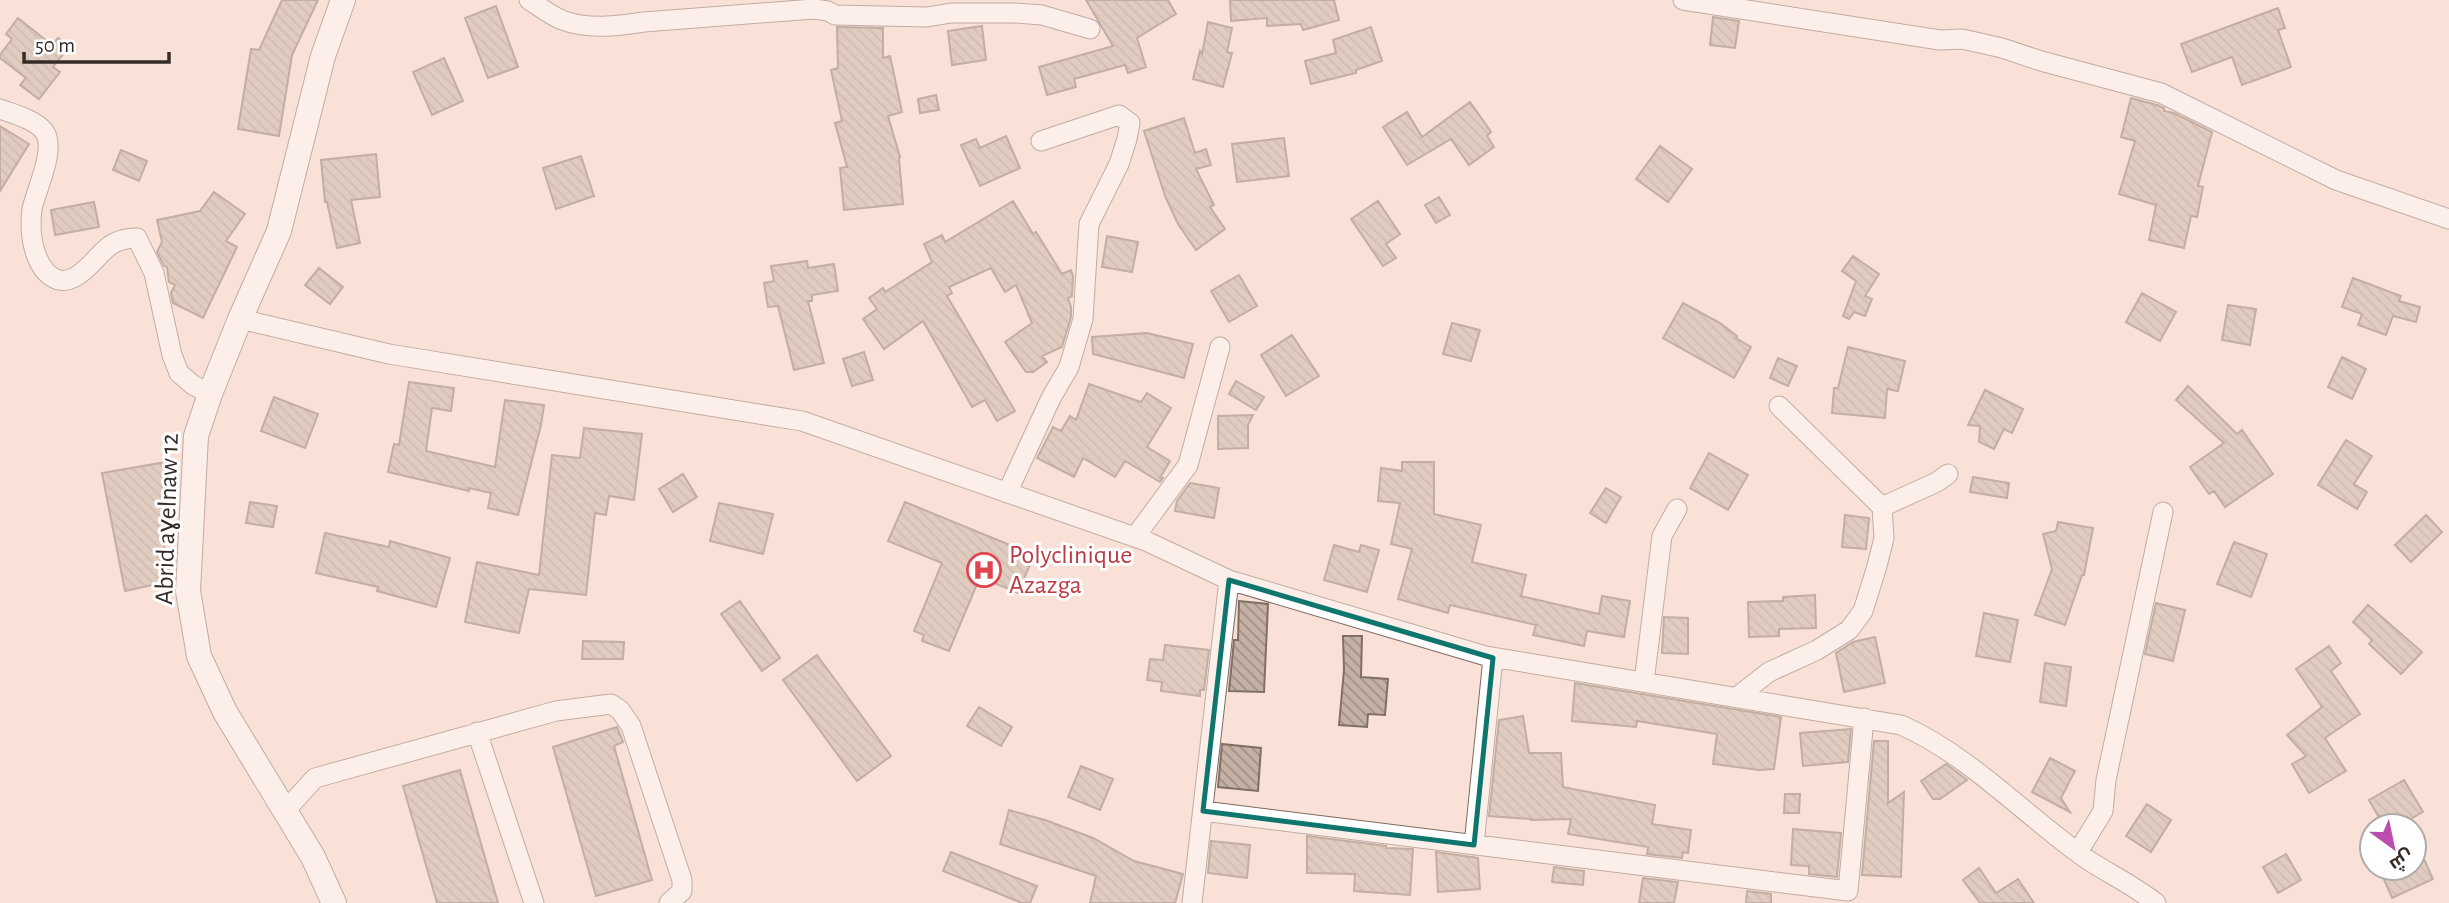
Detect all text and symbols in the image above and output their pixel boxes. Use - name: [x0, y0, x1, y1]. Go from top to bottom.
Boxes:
- scale bar: [24, 21, 170, 65]
- text: 50 m: [35, 35, 75, 56]
- street label: Abrid aɣelnaw 12: [151, 433, 183, 605]
- place label: Polyclinique Azazga: [1009, 542, 1132, 598]
- hospital icon: Polyclinique Azazga: [965, 551, 1003, 589]
- north arrow: [2358, 812, 2428, 882]
- text: ش: [2385, 845, 2417, 875]

